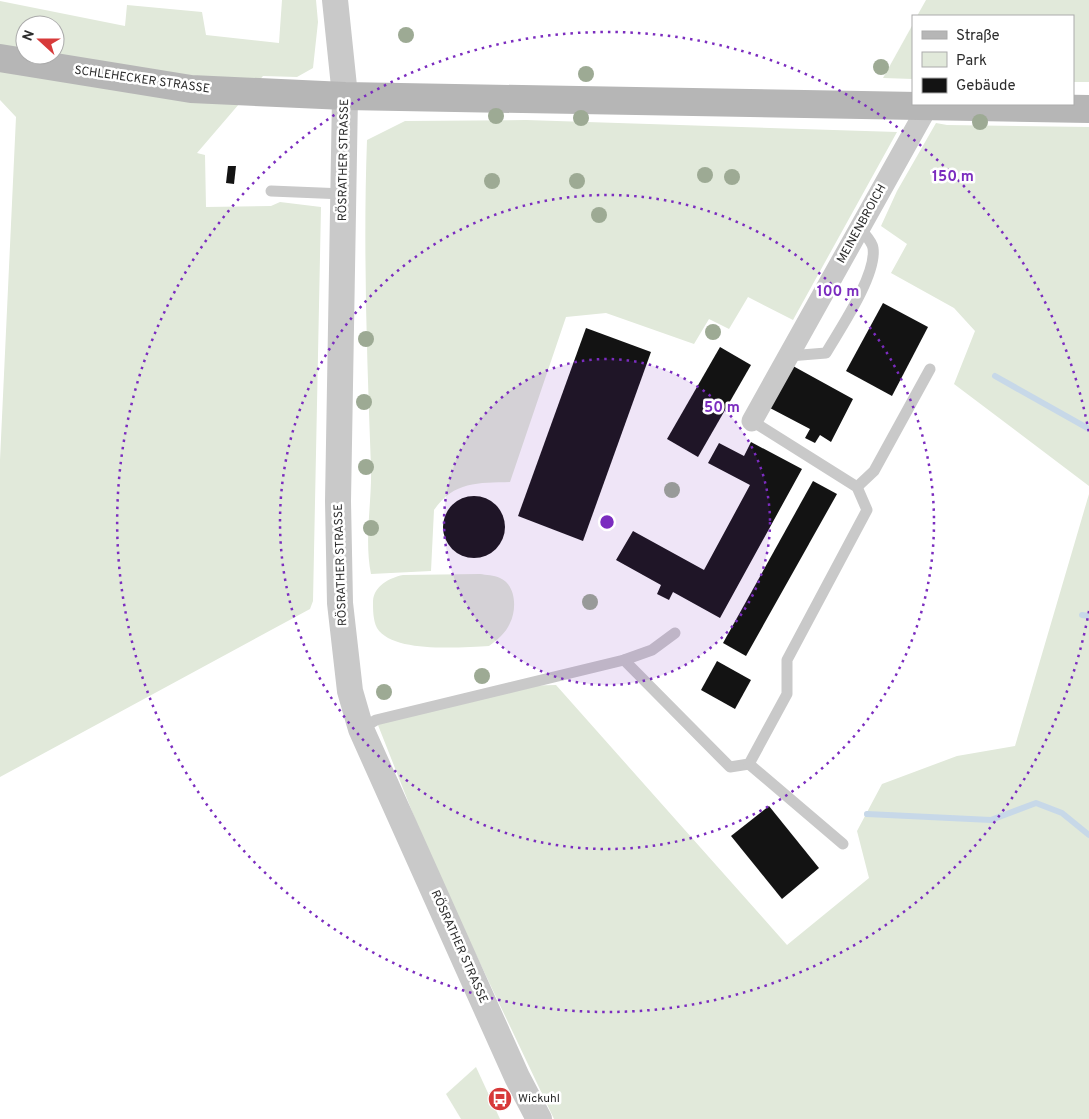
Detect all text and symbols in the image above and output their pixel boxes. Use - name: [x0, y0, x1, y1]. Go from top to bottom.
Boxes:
- north arrow: [15, 15, 65, 65]
- legend: [912, 15, 1074, 105]
- text: Straße: [956, 27, 1000, 46]
- text: N: [20, 28, 39, 44]
- text: Park: [956, 52, 987, 71]
- street label: SCHLEHECKER STRASSE: [73, 63, 211, 97]
- text: Gebäude: [956, 77, 1016, 96]
- street label: RÖSRATHER STRASSE: [335, 99, 353, 221]
- text: 150 m: [932, 168, 974, 187]
- street label: MEINENBROICH: [834, 182, 890, 266]
- text: 100 m: [817, 283, 859, 302]
- text: 50 m: [704, 399, 740, 418]
- street label: RÖSRATHER STRASSE: [331, 503, 351, 627]
- centre of rings: [598, 513, 616, 531]
- street label: RÖSRATHER STRASSE: [427, 888, 491, 1006]
- bus stop icon: Wickuhl: [487, 1086, 513, 1112]
- place label: Wickuhl: [518, 1091, 560, 1107]

